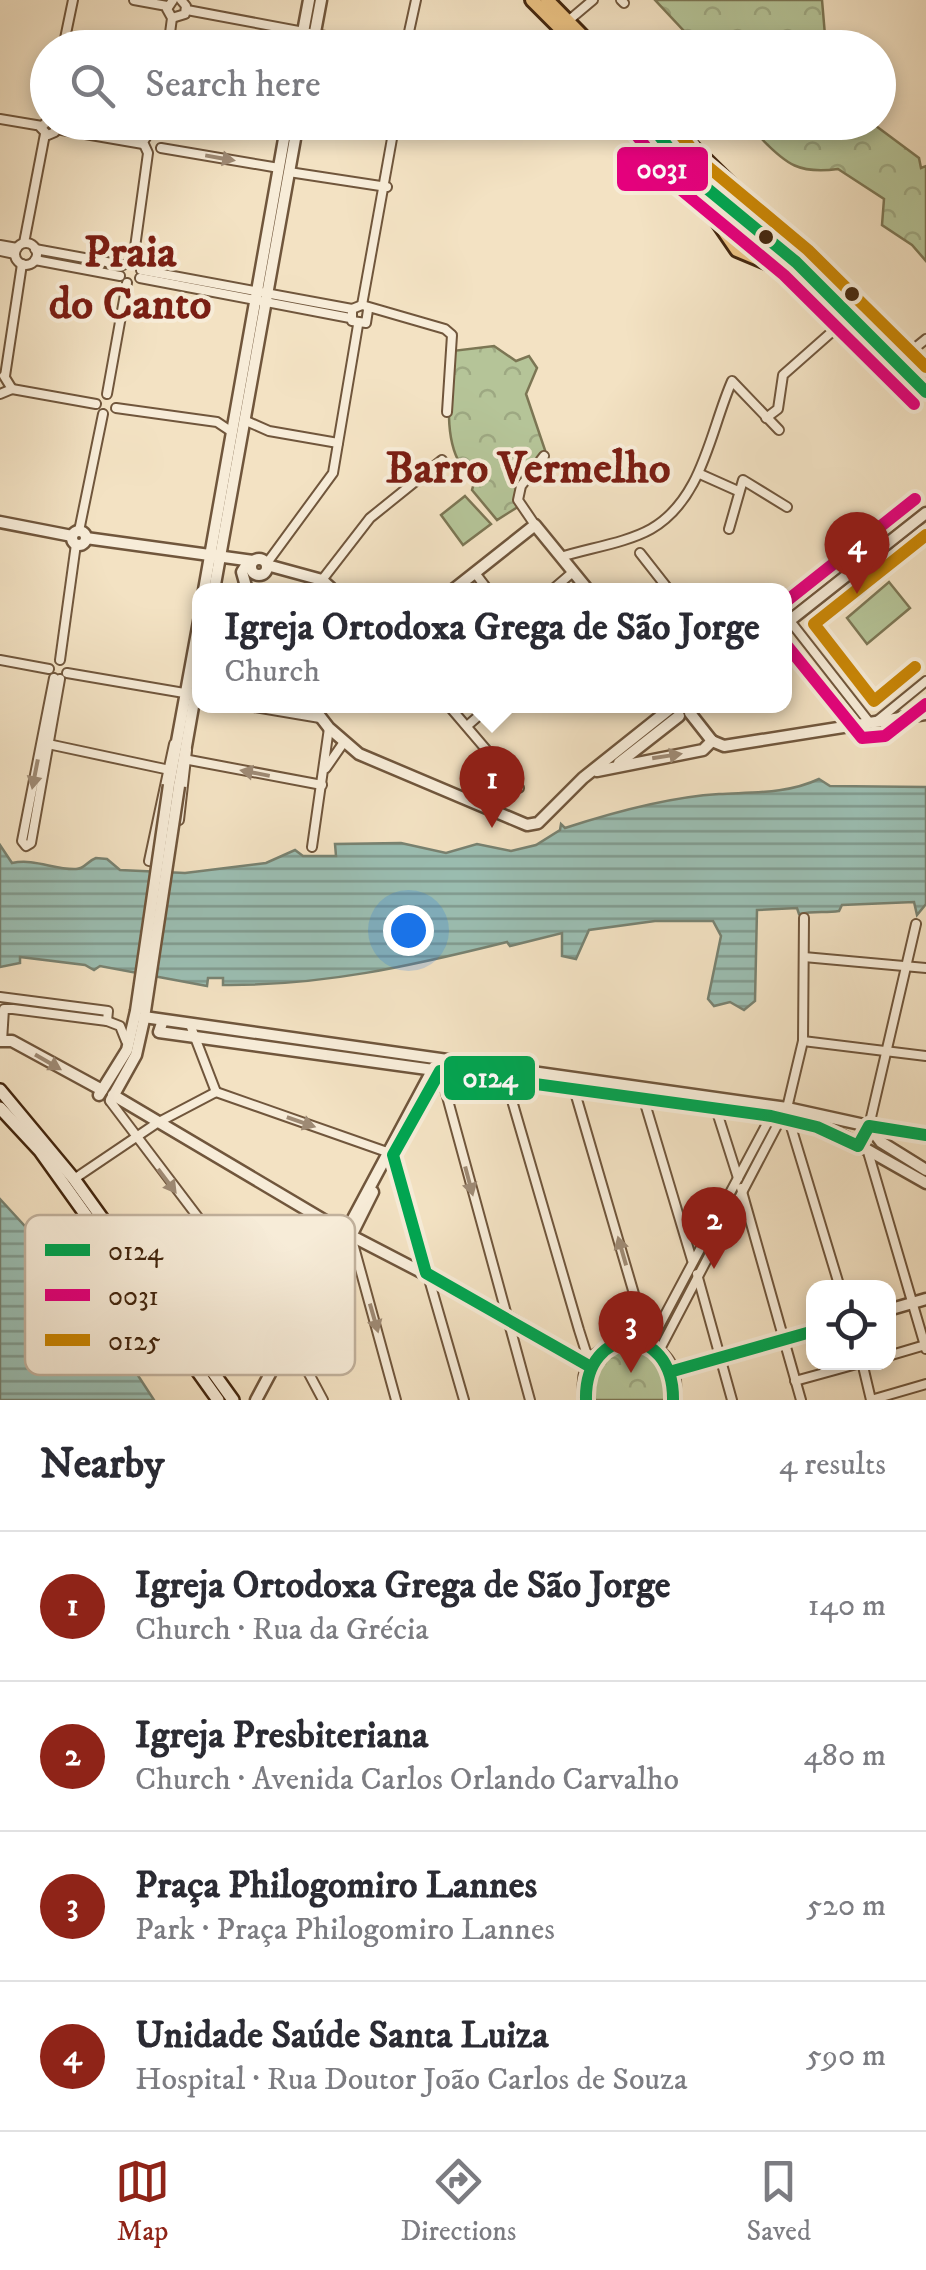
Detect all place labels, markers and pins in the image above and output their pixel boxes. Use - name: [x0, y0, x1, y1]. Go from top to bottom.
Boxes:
- unlabelled marker: [756, 227, 776, 247]
- unlabelled marker: [842, 284, 862, 304]
- pin: 4: [824, 512, 890, 594]
- pin: 1: [460, 746, 524, 828]
- pin: 2: [682, 1186, 746, 1269]
- pin: 3: [598, 1290, 664, 1373]

